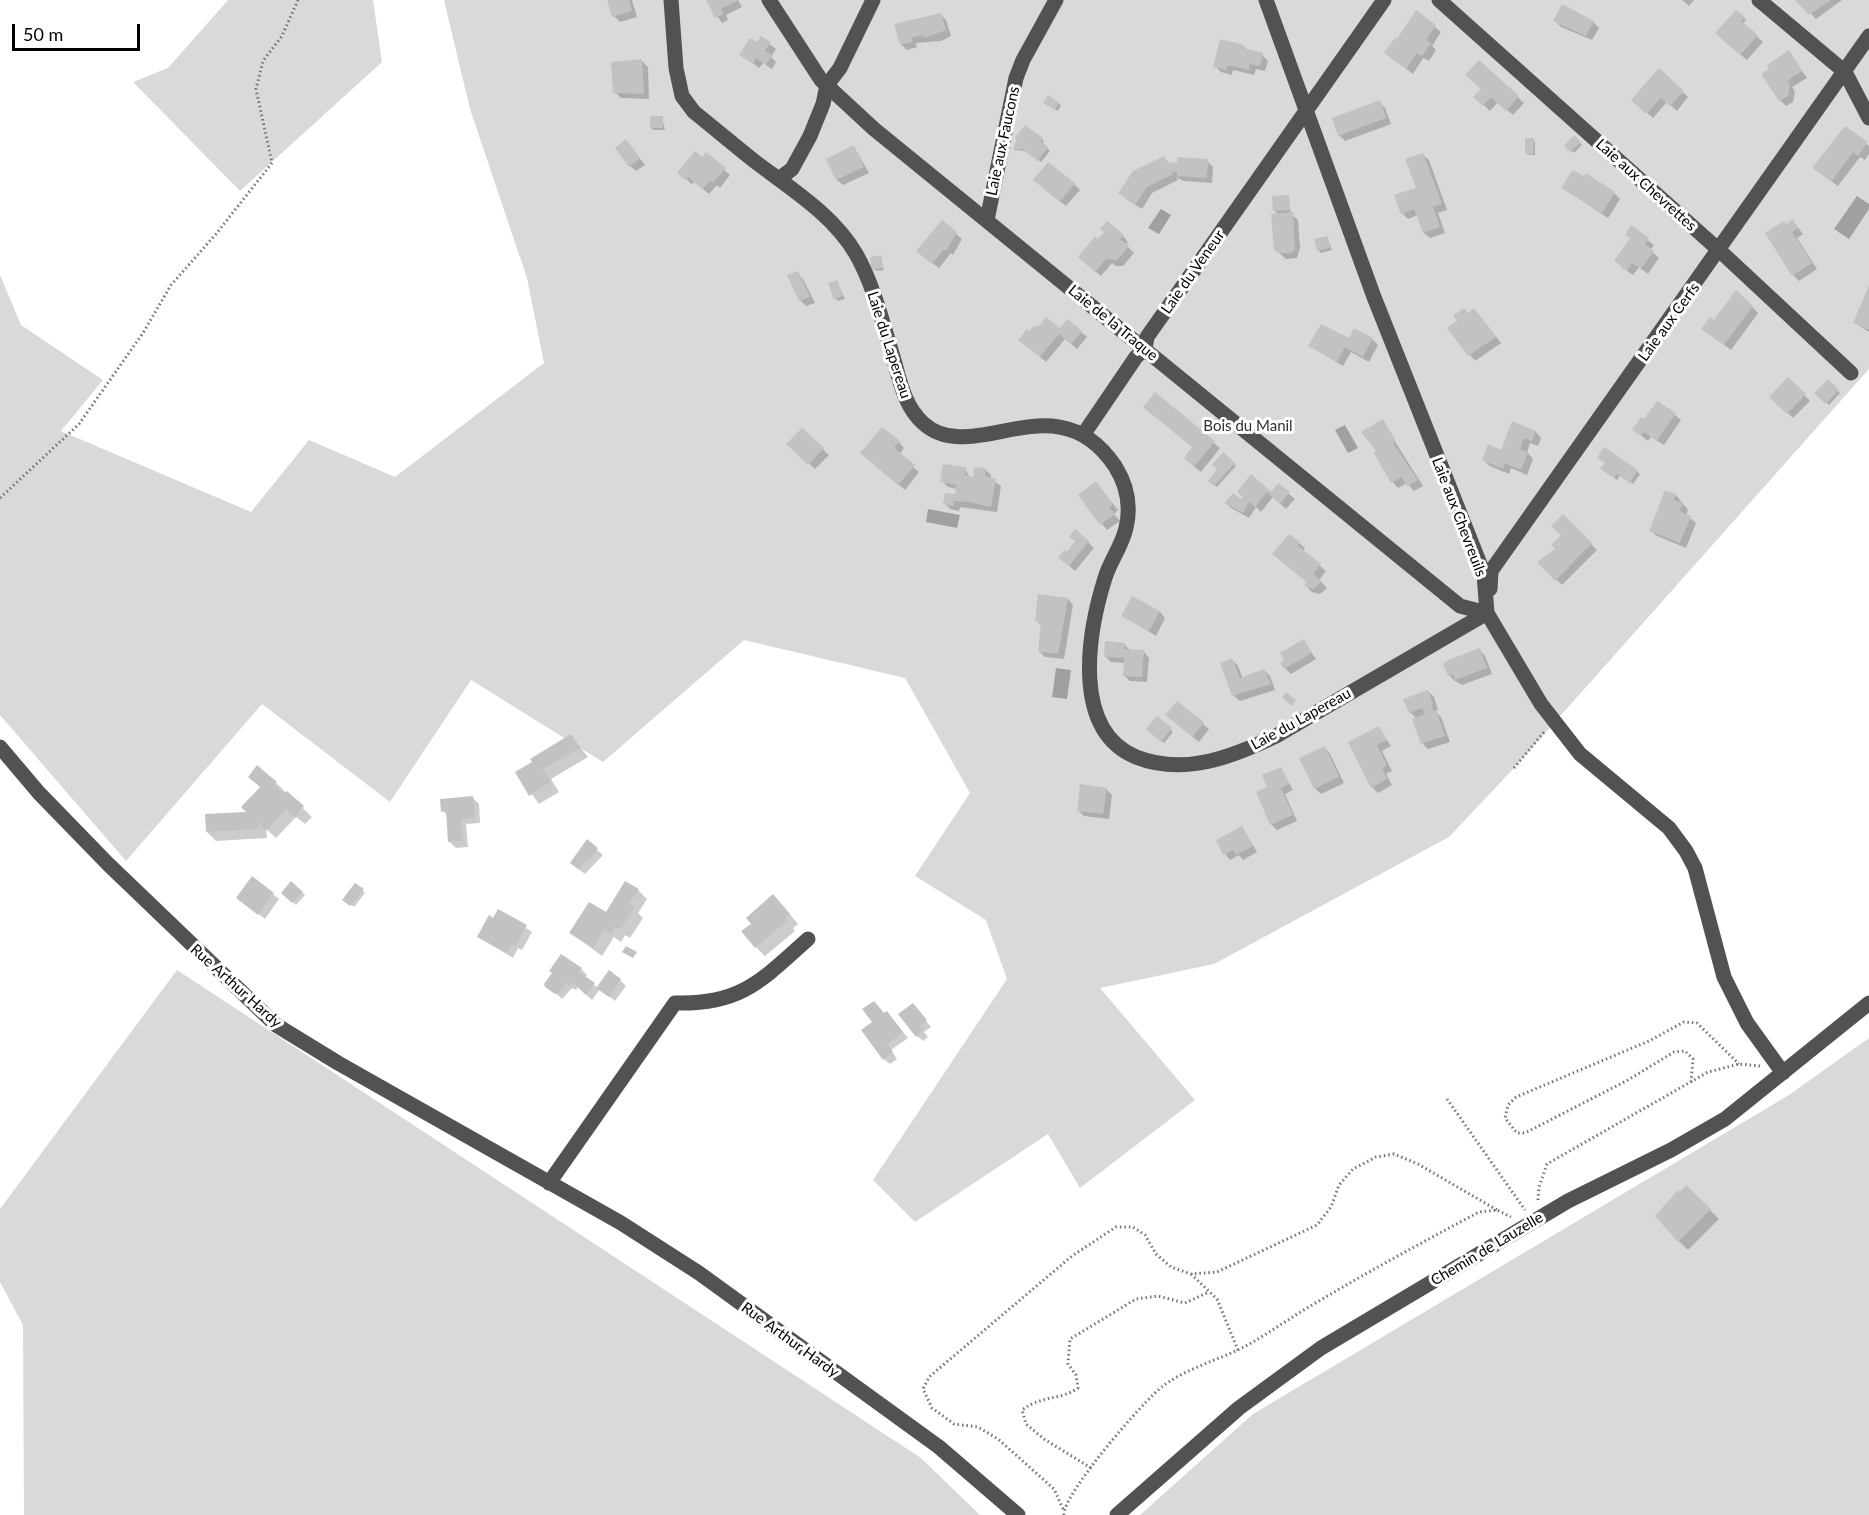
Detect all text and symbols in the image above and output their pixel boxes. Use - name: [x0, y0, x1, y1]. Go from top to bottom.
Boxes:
- scale bar: [15, 12, 142, 50]
- text: 50 m: [23, 23, 63, 45]
- street label: Laie aux Faucons: [983, 85, 1023, 197]
- street label: Laie aux Chevrettes: [1592, 135, 1700, 235]
- street label: Laie du Veneur: [1157, 227, 1229, 317]
- street label: Laie aux Cerfs: [1634, 279, 1704, 365]
- street label: Laie de la Traque: [1065, 281, 1161, 365]
- street label: Laie du Lapereau: [863, 289, 915, 401]
- park label: Bois du Manil: [1203, 417, 1293, 435]
- street label: Laie aux Chevreuils: [1428, 455, 1490, 579]
- street label: Laie du Lapereau: [1248, 684, 1354, 754]
- street label: Rue Arthur Hardy: [187, 940, 285, 1032]
- street label: Chemin de Lauzelle: [1428, 1208, 1546, 1290]
- street label: Rue Arthur Hardy: [738, 1299, 842, 1381]

